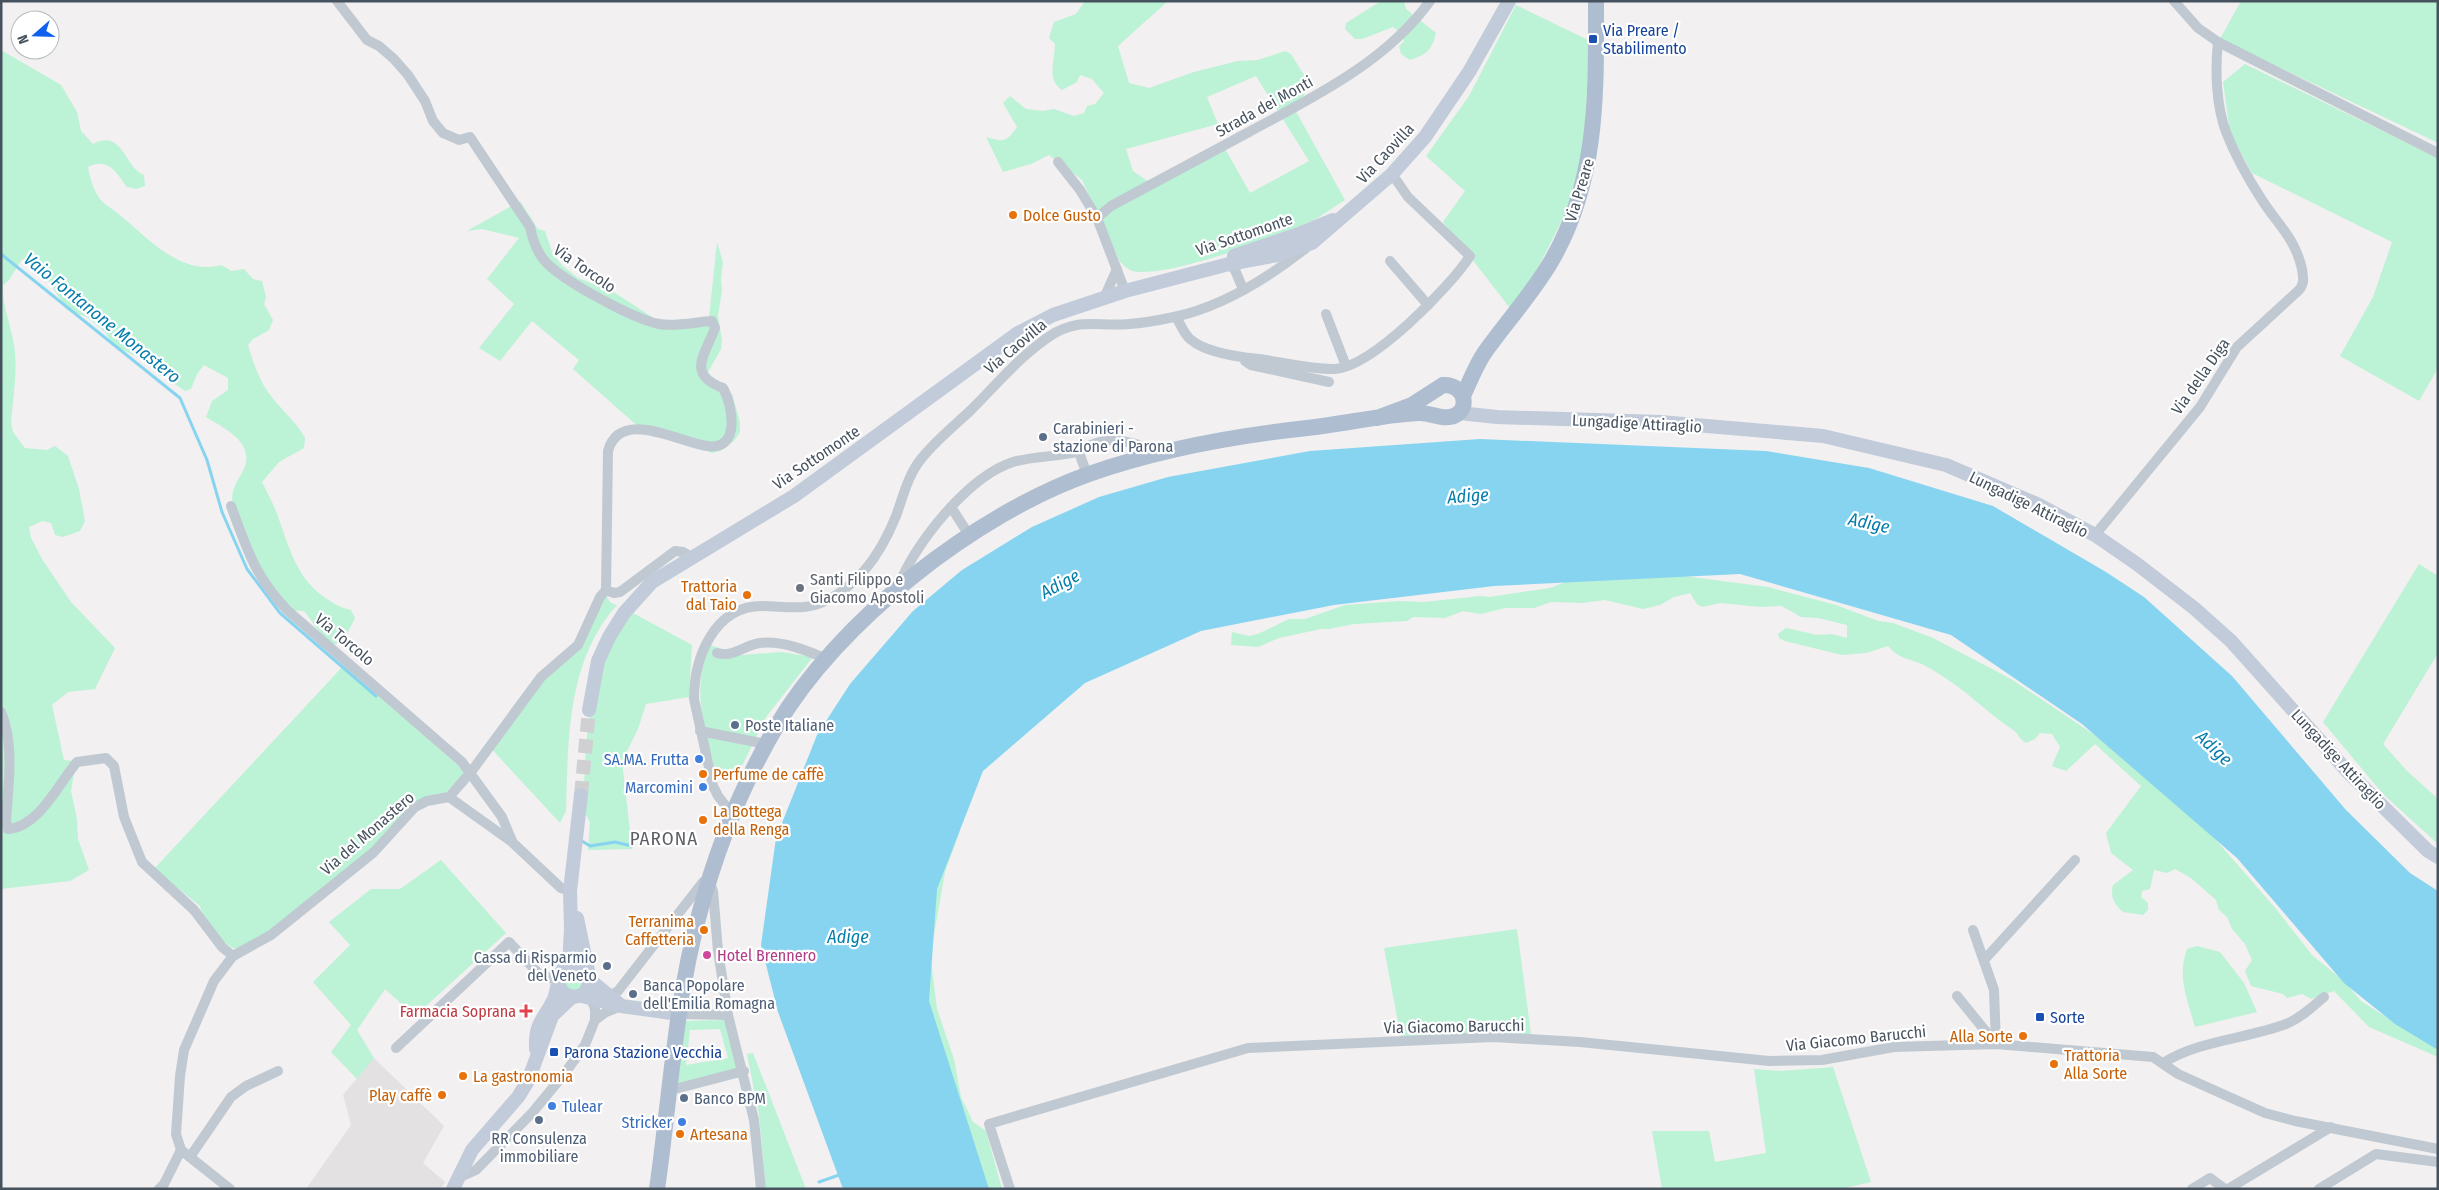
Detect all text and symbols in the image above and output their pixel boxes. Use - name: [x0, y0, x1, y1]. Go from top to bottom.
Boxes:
- north arrow: [10, 10, 60, 60]
- place label: Via Preare / Stabilimento: [1603, 21, 1687, 58]
- text: N: [14, 32, 33, 46]
- marker: Via Preare / Stabilimento: [1587, 33, 1599, 45]
- street label: Strada dei Monti: [1212, 72, 1316, 141]
- street label: Via Caovilla: [1353, 119, 1418, 187]
- street label: Via Preare: [1561, 156, 1598, 224]
- place label: Dolce Gusto: [1023, 206, 1101, 225]
- marker: Dolce Gusto: [1007, 209, 1019, 221]
- street label: Via Sottomonte: [1193, 209, 1295, 260]
- street label: Via Torcolo: [550, 240, 619, 297]
- water label: Vaio Fontanone Monastero: [19, 248, 185, 388]
- street label: Via Caovilla: [980, 315, 1050, 378]
- street label: Via della Diga: [2167, 334, 2234, 418]
- street label: Lungadige Attiraglio: [1572, 411, 1702, 436]
- place label: Carabinieri - stazione di Parona: [1053, 419, 1173, 456]
- street label: Via Sottomonte: [769, 421, 863, 493]
- marker: Carabinieri - stazione di Parona: [1037, 431, 1049, 443]
- street label: Lungadige Attiraglio: [1966, 467, 2091, 542]
- water label: Adige: [1446, 484, 1490, 508]
- water label: Adige: [1845, 508, 1892, 538]
- water label: Adige: [1036, 564, 1084, 604]
- place label: Santi Filippo e Giacomo Apostoli: [810, 570, 924, 607]
- place label: Trattoria dal Taio: [681, 577, 737, 614]
- marker: Santi Filippo e Giacomo Apostoli: [794, 582, 806, 594]
- marker: Trattoria dal Taio: [741, 589, 753, 601]
- street label: Via Torcolo: [311, 609, 378, 670]
- street label: Lungadige Attiraglio: [2287, 705, 2390, 813]
- place label: Poste Italiane: [745, 716, 834, 735]
- marker: Poste Italiane: [729, 719, 741, 731]
- water label: Adige: [2191, 725, 2237, 770]
- place label: SA.MA. Frutta: [604, 750, 689, 769]
- marker: SA.MA. Frutta: [693, 753, 705, 765]
- place label: Perfume de caffè: [713, 765, 824, 784]
- marker: Perfume de caffè: [697, 768, 709, 780]
- place label: Marcomini: [625, 778, 693, 797]
- marker: Marcomini: [697, 781, 709, 793]
- street label: Via del Monastero: [317, 788, 418, 879]
- place label: La Bottega della Renga: [713, 802, 789, 839]
- marker: La Bottega della Renga: [697, 814, 709, 826]
- district label: PARONA: [630, 827, 698, 850]
- place label: Terranima Caffetteria: [625, 912, 694, 949]
- marker: Terranima Caffetteria: [698, 924, 710, 936]
- water label: Adige: [826, 926, 869, 948]
- place label: Hotel Brennero: [717, 946, 816, 965]
- place label: Cassa di Risparmio del Veneto: [474, 948, 597, 985]
- marker: Hotel Brennero: [701, 949, 713, 961]
- marker: Cassa di Risparmio del Veneto: [601, 960, 613, 972]
- place label: Banca Popolare dell'Emilia Romagna: [643, 976, 775, 1013]
- marker: Banca Popolare dell'Emilia Romagna: [627, 988, 639, 1000]
- place label: Farmacia Soprana: [400, 1002, 516, 1021]
- marker: Farmacia Soprana: [520, 1005, 532, 1017]
- place label: Sorte: [2050, 1008, 2085, 1027]
- marker: Sorte: [2034, 1011, 2046, 1023]
- street label: Via Giacomo Barucchi: [1384, 1016, 1524, 1037]
- street label: Via Giacomo Barucchi: [1785, 1022, 1927, 1055]
- place label: Alla Sorte: [1950, 1027, 2013, 1046]
- marker: Alla Sorte: [2017, 1030, 2029, 1042]
- place label: Parona Stazione Vecchia: [564, 1043, 722, 1062]
- marker: Parona Stazione Vecchia: [548, 1046, 560, 1058]
- place label: Trattoria Alla Sorte: [2064, 1046, 2127, 1083]
- marker: Trattoria Alla Sorte: [2048, 1058, 2060, 1070]
- place label: La gastronomia: [473, 1067, 573, 1086]
- marker: La gastronomia: [457, 1070, 469, 1082]
- place label: Play caffè: [369, 1086, 432, 1105]
- marker: Play caffè: [436, 1089, 448, 1101]
- place label: Banco BPM: [694, 1089, 766, 1108]
- marker: Banco BPM: [678, 1092, 690, 1104]
- place label: Tulear: [562, 1097, 603, 1116]
- marker: Tulear: [546, 1100, 558, 1112]
- place label: Stricker: [622, 1113, 672, 1132]
- marker: RR Consulenza immobiliare: [533, 1114, 545, 1126]
- marker: Stricker: [676, 1116, 688, 1128]
- place label: Artesana: [690, 1125, 748, 1144]
- marker: Artesana: [674, 1128, 686, 1140]
- place label: RR Consulenza immobiliare: [491, 1129, 587, 1166]

